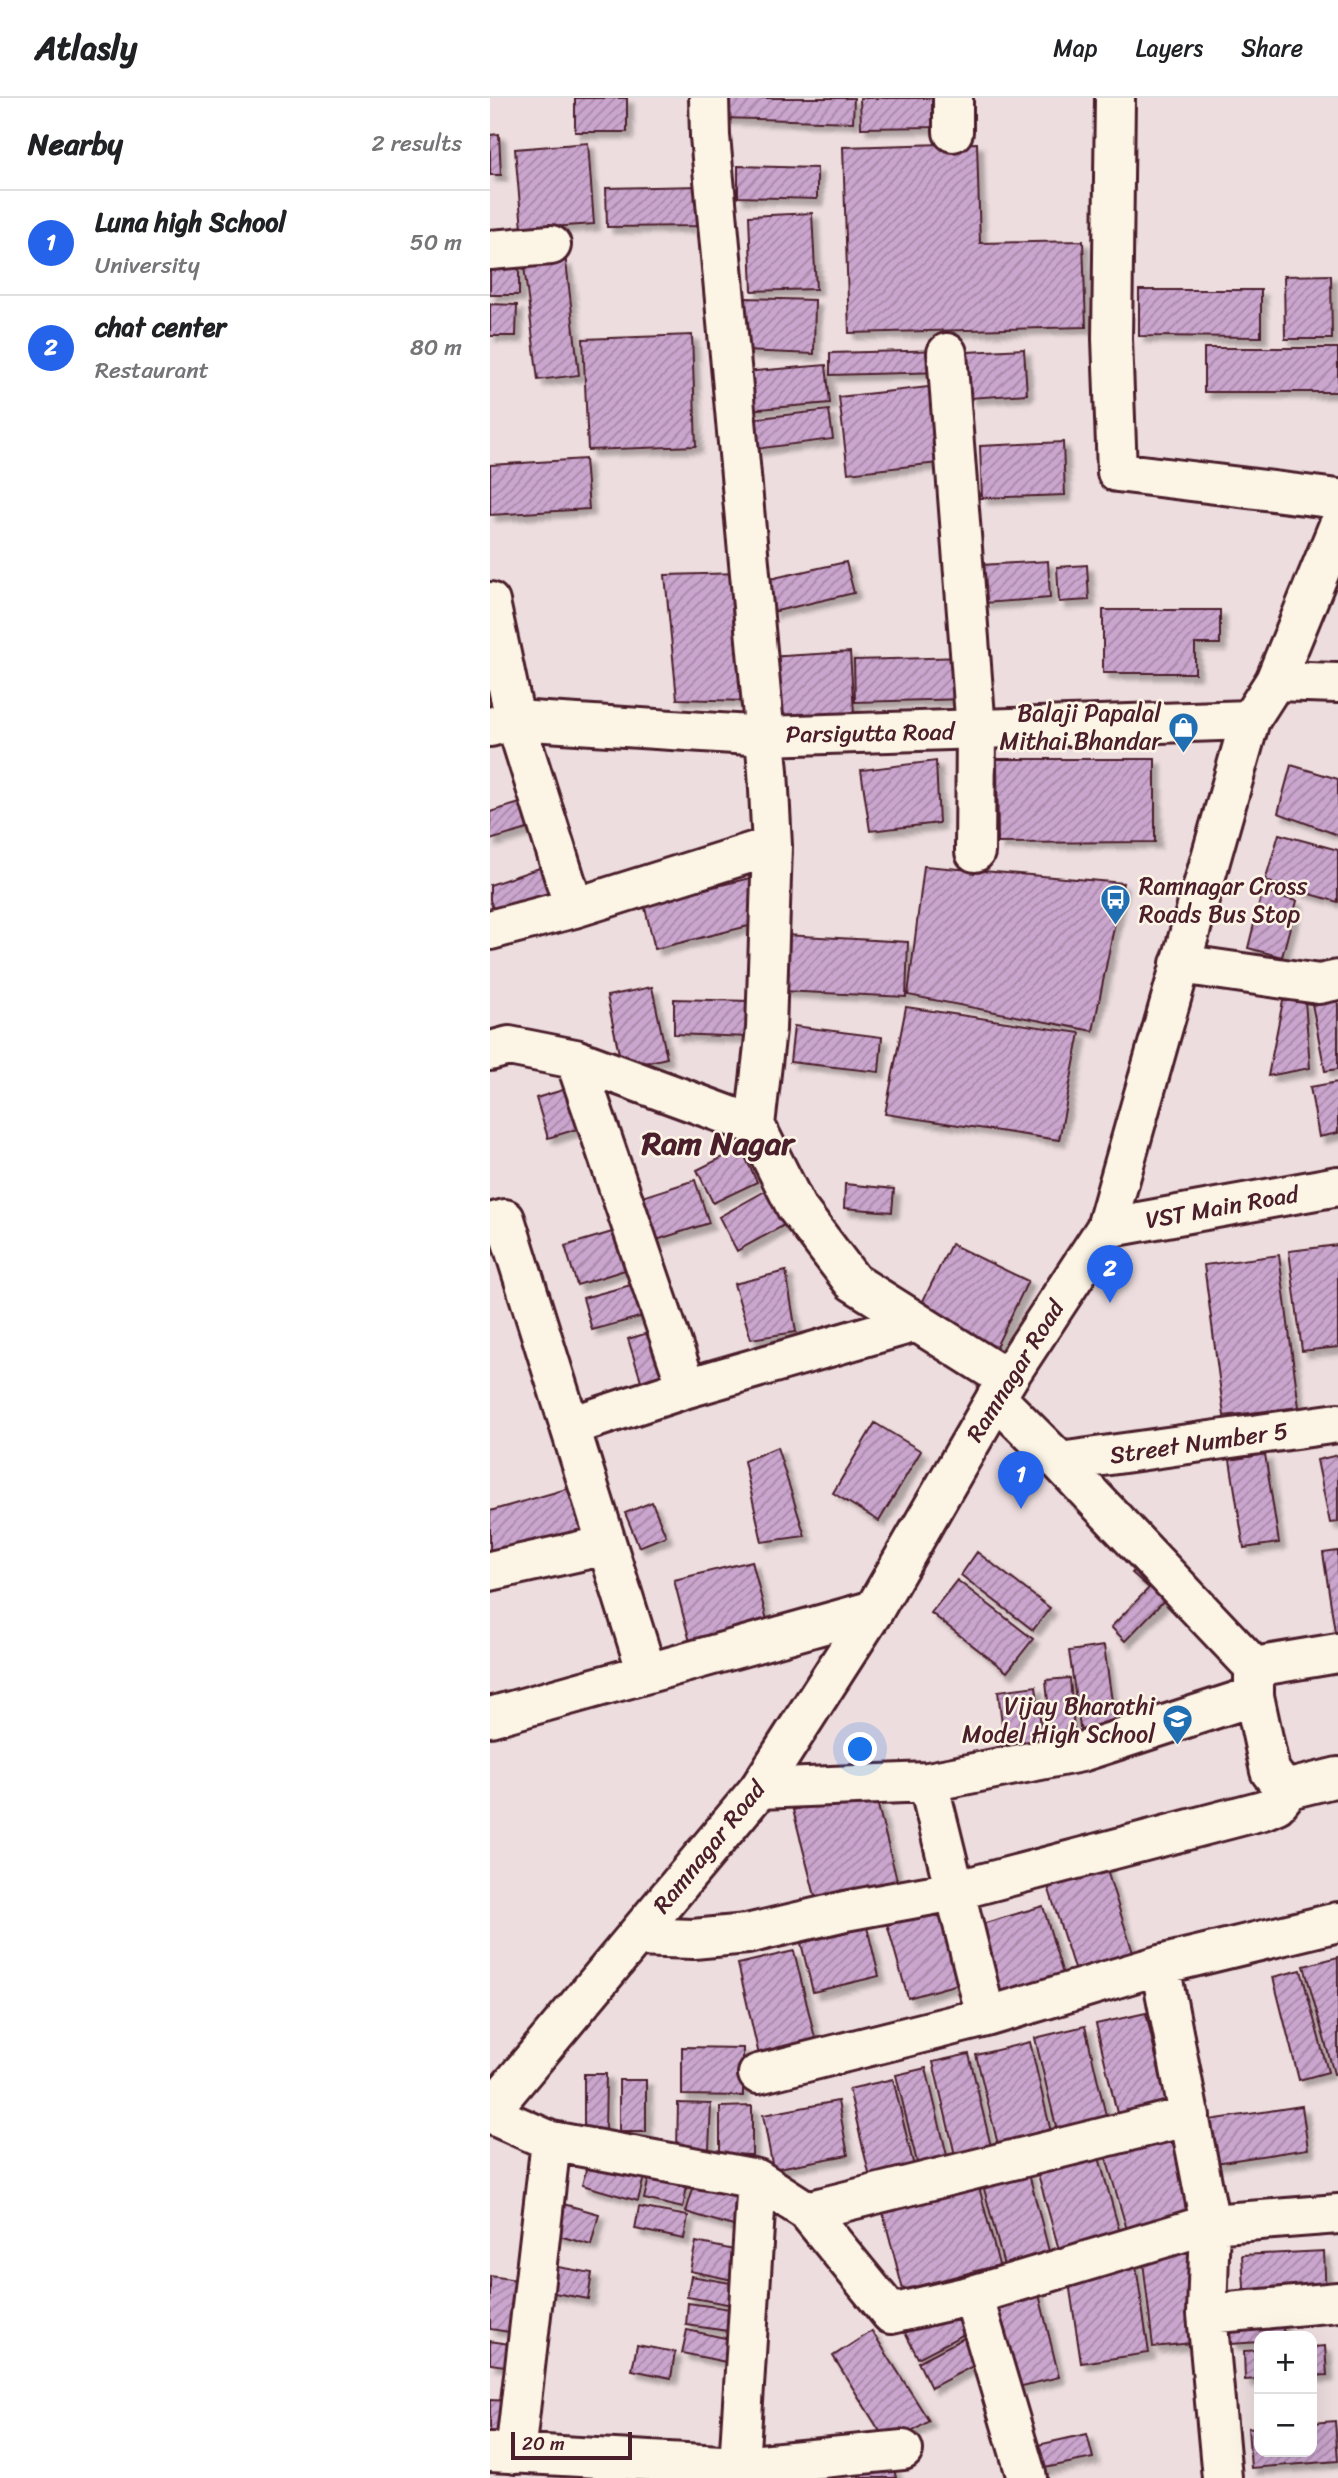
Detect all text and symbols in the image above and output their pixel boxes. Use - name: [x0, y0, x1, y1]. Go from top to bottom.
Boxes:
- text: Atlasly: [35, 19, 137, 77]
- text: Map: [1053, 27, 1098, 69]
- text: Layers: [1136, 27, 1203, 69]
- text: Share: [1241, 27, 1303, 69]
- text: Nearby: [28, 117, 123, 171]
- text: 2 results: [371, 123, 462, 164]
- text: Luna high School: [95, 199, 286, 245]
- text: 1: [46, 222, 56, 263]
- text: 50 m: [410, 222, 462, 263]
- text: University: [95, 245, 200, 286]
- text: chat center: [95, 304, 226, 350]
- text: 2: [44, 327, 58, 368]
- text: 80 m: [410, 327, 462, 368]
- text: Restaurant: [95, 350, 209, 391]
- place label: Balaji Papalal Mithai Bhandar: [1000, 692, 1162, 762]
- street label: Parsigutta Road: [785, 710, 957, 755]
- shop icon: Balaji Papalal Mithai Bhandar: [1167, 710, 1201, 754]
- place label: Ramnagar Cross Roads Bus Stop: [1139, 865, 1308, 935]
- bus stop icon: Ramnagar Cross Roads Bus Stop: [1099, 883, 1133, 927]
- district label: Ram Nagar: [641, 1115, 796, 1172]
- street label: VST Main Road: [1142, 1173, 1303, 1241]
- pin: 2: [1087, 1245, 1133, 1303]
- street label: Ramnagar Road: [954, 1290, 1076, 1451]
- street label: Street Number 5: [1107, 1410, 1291, 1476]
- pin: 1: [998, 1451, 1044, 1509]
- place label: Vijay Bharathi Model High School: [962, 1685, 1156, 1755]
- school or university icon: Vijay Bharathi Model High School: [1161, 1703, 1195, 1747]
- your location: [843, 1732, 877, 1766]
- street label: Ramnagar Road: [642, 1770, 777, 1923]
- map controls: [1254, 2331, 1317, 2457]
- button: +: [1254, 2331, 1317, 2394]
- button: −: [1254, 2394, 1317, 2457]
- text: 20 m: [522, 2427, 565, 2460]
- scale bar: [511, 2429, 632, 2461]

